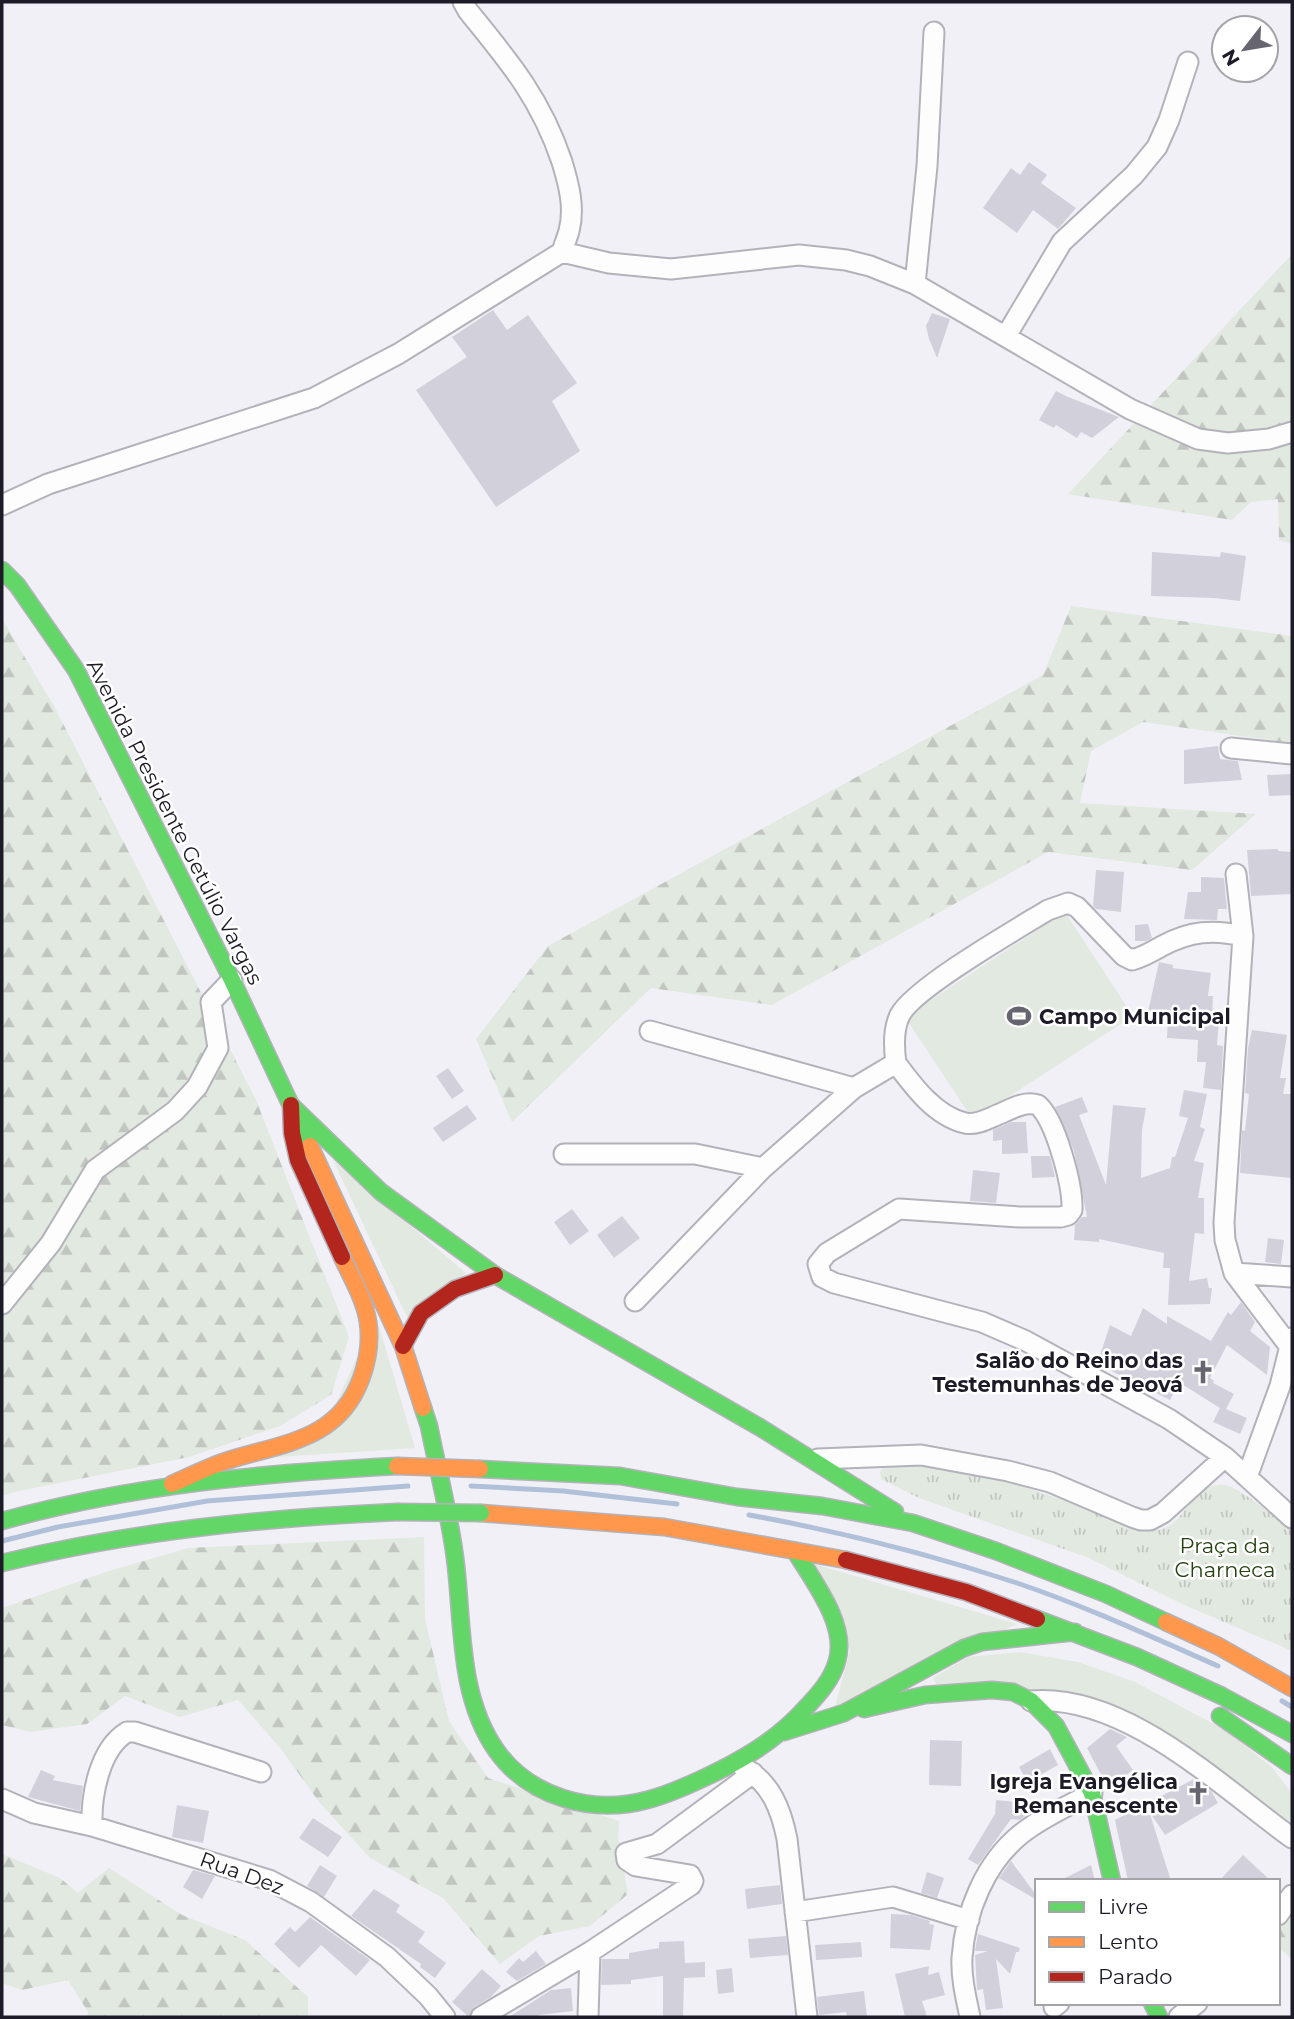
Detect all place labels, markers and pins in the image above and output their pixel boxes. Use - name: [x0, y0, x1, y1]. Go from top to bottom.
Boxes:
- sports icon: Campo Municipal: [1005, 1002, 1033, 1030]
- place label: Campo Municipal: [1039, 1004, 1231, 1029]
- place label: Salão do Reino das Testemunhas de Jeová: [932, 1348, 1183, 1397]
- church icon: Salão do Reino das Testemunhas de Jeová: [1189, 1358, 1217, 1386]
- place label: Igreja Evangélica Remanescente: [989, 1769, 1178, 1818]
- church icon: Igreja Evangélica Remanescente: [1184, 1779, 1212, 1807]

